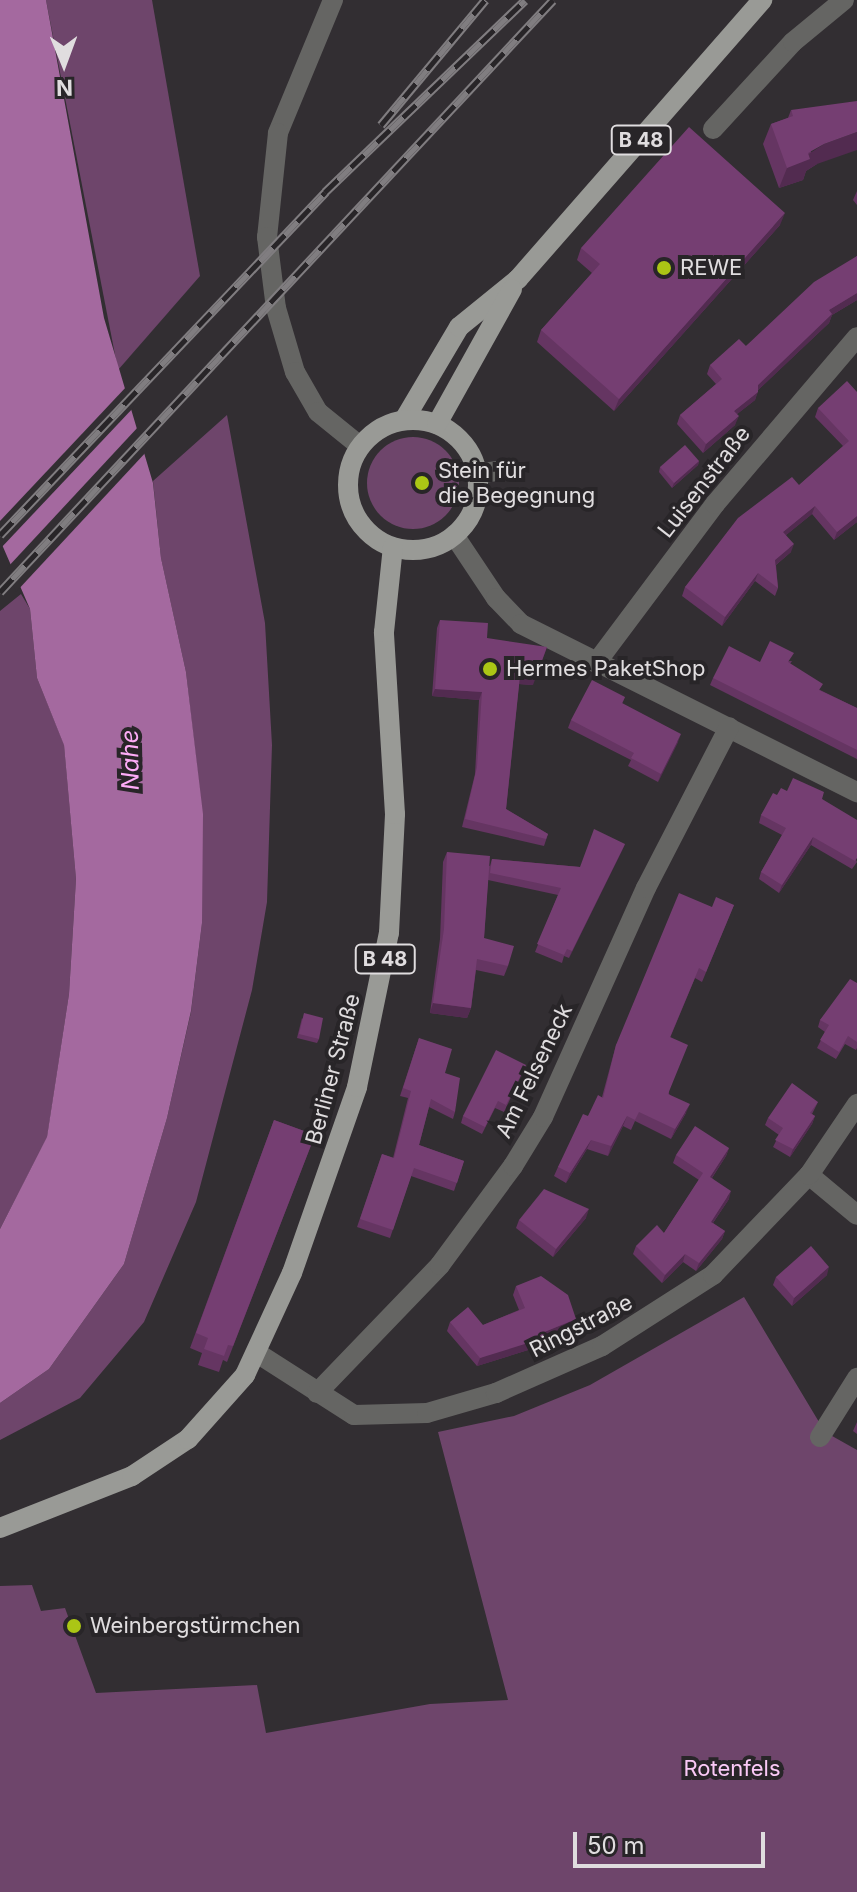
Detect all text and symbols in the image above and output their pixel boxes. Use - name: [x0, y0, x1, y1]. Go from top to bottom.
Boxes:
- north arrow: [24, 24, 104, 104]
- text: N: [56, 75, 73, 101]
- road number: B 48: [609, 124, 673, 156]
- place label: REWE: [680, 255, 742, 281]
- marker: REWE: [655, 259, 673, 277]
- street label: Luisenstraße: [652, 421, 756, 543]
- place label: Stein für die Begegnung: [438, 457, 595, 508]
- marker: Stein für die Begegnung: [413, 474, 431, 492]
- place label: Hermes PaketShop: [506, 656, 705, 682]
- marker: Hermes PaketShop: [481, 660, 499, 678]
- water label: Nahe: [115, 729, 145, 791]
- road number: B 48: [353, 943, 417, 975]
- street label: Berliner Straße: [300, 991, 366, 1147]
- street label: Am Felseneck: [490, 1000, 578, 1142]
- street label: Ringstraße: [525, 1289, 637, 1363]
- place label: Weinbergstürmchen: [90, 1613, 301, 1639]
- marker: Weinbergstürmchen: [65, 1617, 83, 1635]
- park label: Rotenfels: [683, 1756, 781, 1782]
- scale bar: [577, 1816, 769, 1866]
- text: 50 m: [587, 1831, 645, 1860]

